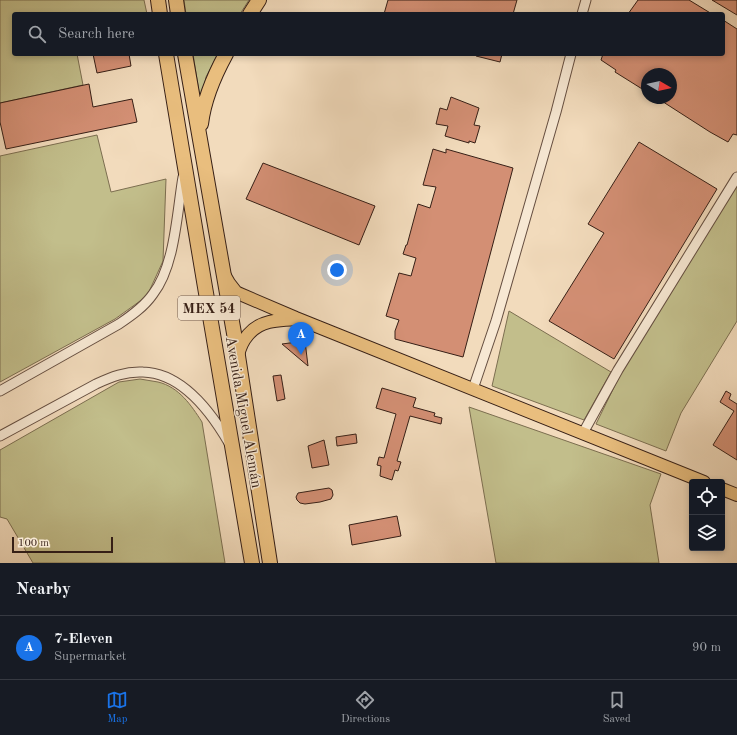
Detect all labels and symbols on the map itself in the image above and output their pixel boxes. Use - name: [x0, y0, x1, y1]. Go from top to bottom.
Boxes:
- north arrow: [641, 68, 677, 104]
- your location: [327, 260, 347, 280]
- road number: MEX 54: [178, 296, 240, 320]
- pin: A: [288, 322, 314, 355]
- street label: Avenida Miguel Alemán: [222, 335, 263, 489]
- scale bar: [12, 535, 113, 554]

